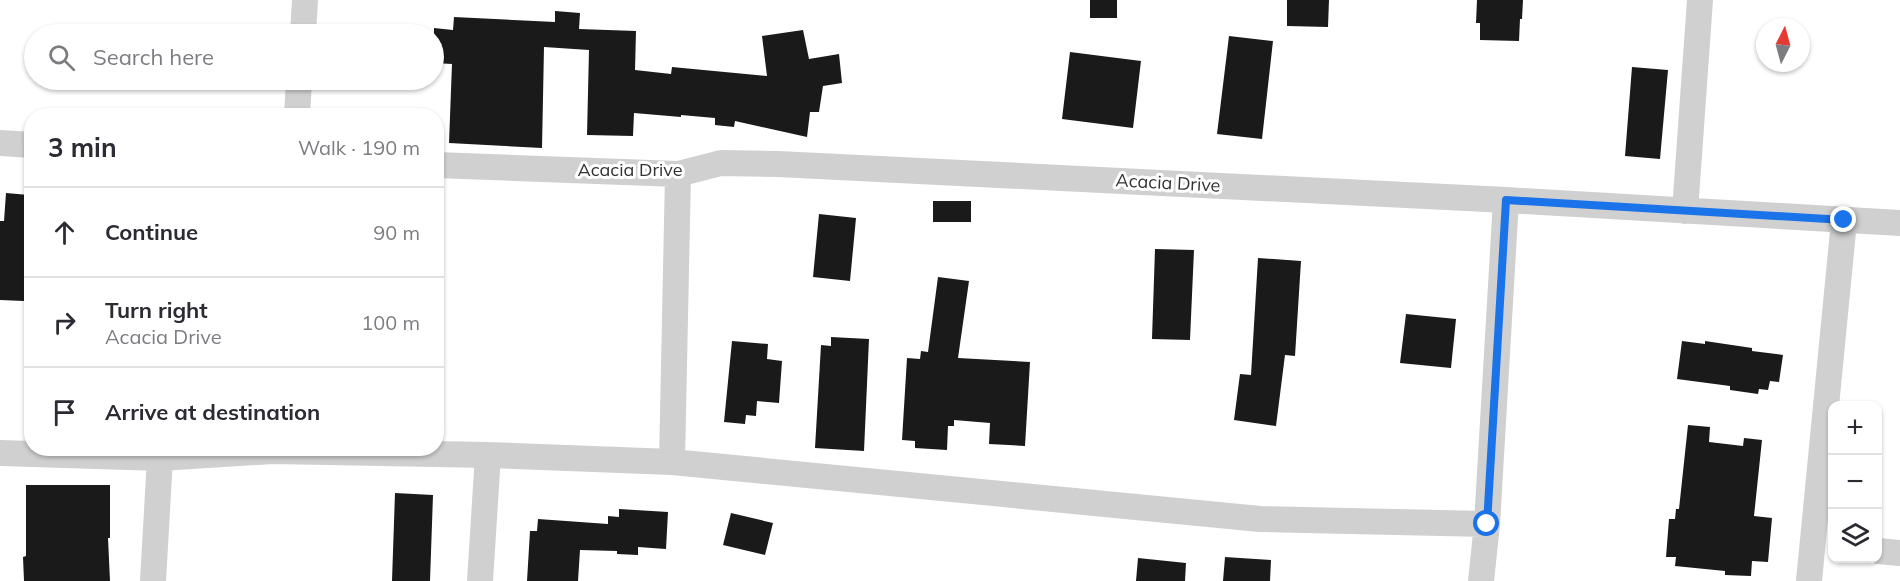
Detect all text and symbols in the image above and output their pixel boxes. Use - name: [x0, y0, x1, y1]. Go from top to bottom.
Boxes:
- north arrow: [1756, 18, 1810, 72]
- search box: [24, 24, 444, 90]
- icon: search: [45, 41, 78, 74]
- text: Search here: [93, 43, 214, 71]
- text: 3 min: [48, 131, 117, 164]
- text: Walk · 190 m: [298, 135, 420, 160]
- street label: Acacia Drive: [578, 158, 682, 181]
- street label: Acacia Drive: [1115, 168, 1221, 197]
- route end: [1830, 206, 1856, 232]
- icon: ahead: [48, 216, 81, 249]
- text: Continue: [105, 218, 198, 246]
- text: 90 m: [373, 220, 420, 245]
- text: Turn right: [105, 296, 208, 324]
- icon: right: [48, 306, 81, 339]
- text: 100 m: [361, 310, 420, 335]
- text: Acacia Drive: [105, 324, 222, 349]
- icon: arrive: [48, 396, 81, 429]
- text: Arrive at destination: [105, 398, 320, 426]
- map controls: [1828, 401, 1882, 563]
- button: +: [1828, 401, 1882, 455]
- button: −: [1828, 455, 1882, 509]
- button: layers: [1828, 509, 1882, 563]
- route start: [1473, 510, 1499, 536]

